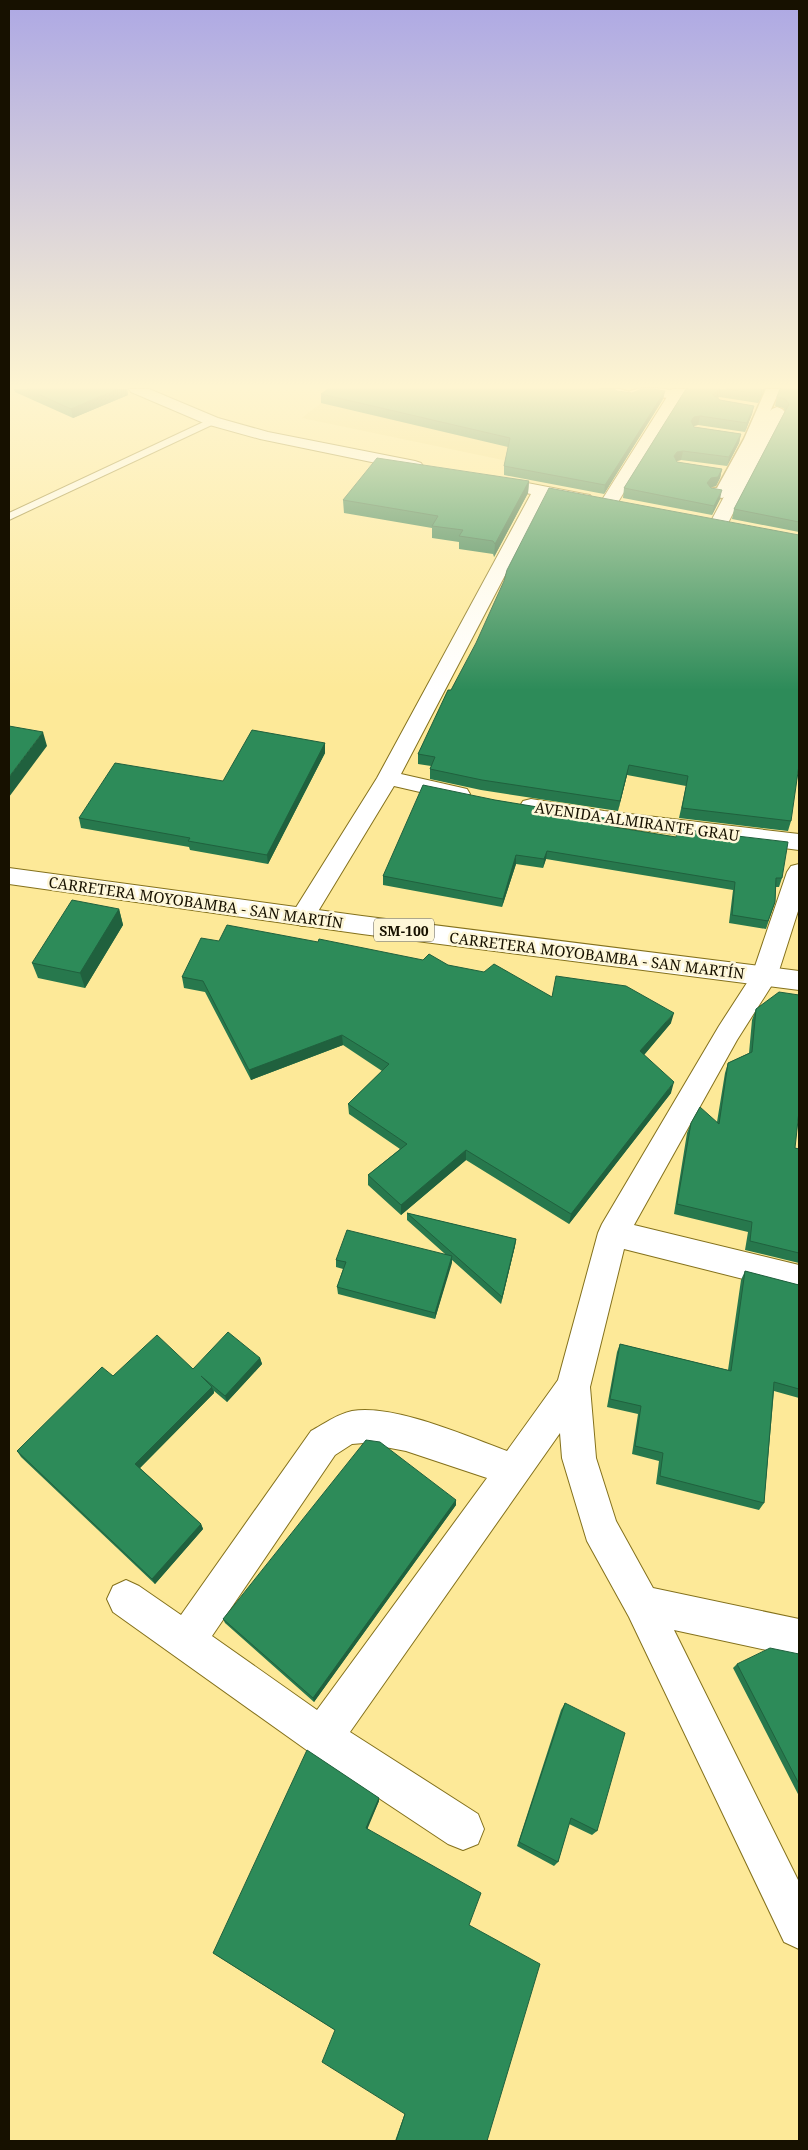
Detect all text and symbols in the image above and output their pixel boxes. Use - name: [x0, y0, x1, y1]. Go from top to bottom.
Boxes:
- street label: AVENIDA ALMIRANTE GRAU: [533, 797, 741, 845]
- street label: CARRETERA MOYOBAMBA - SAN MARTÍN: [47, 871, 345, 933]
- road number: SM-100: [374, 918, 434, 942]
- street label: CARRETERA MOYOBAMBA - SAN MARTÍN: [448, 927, 746, 983]

